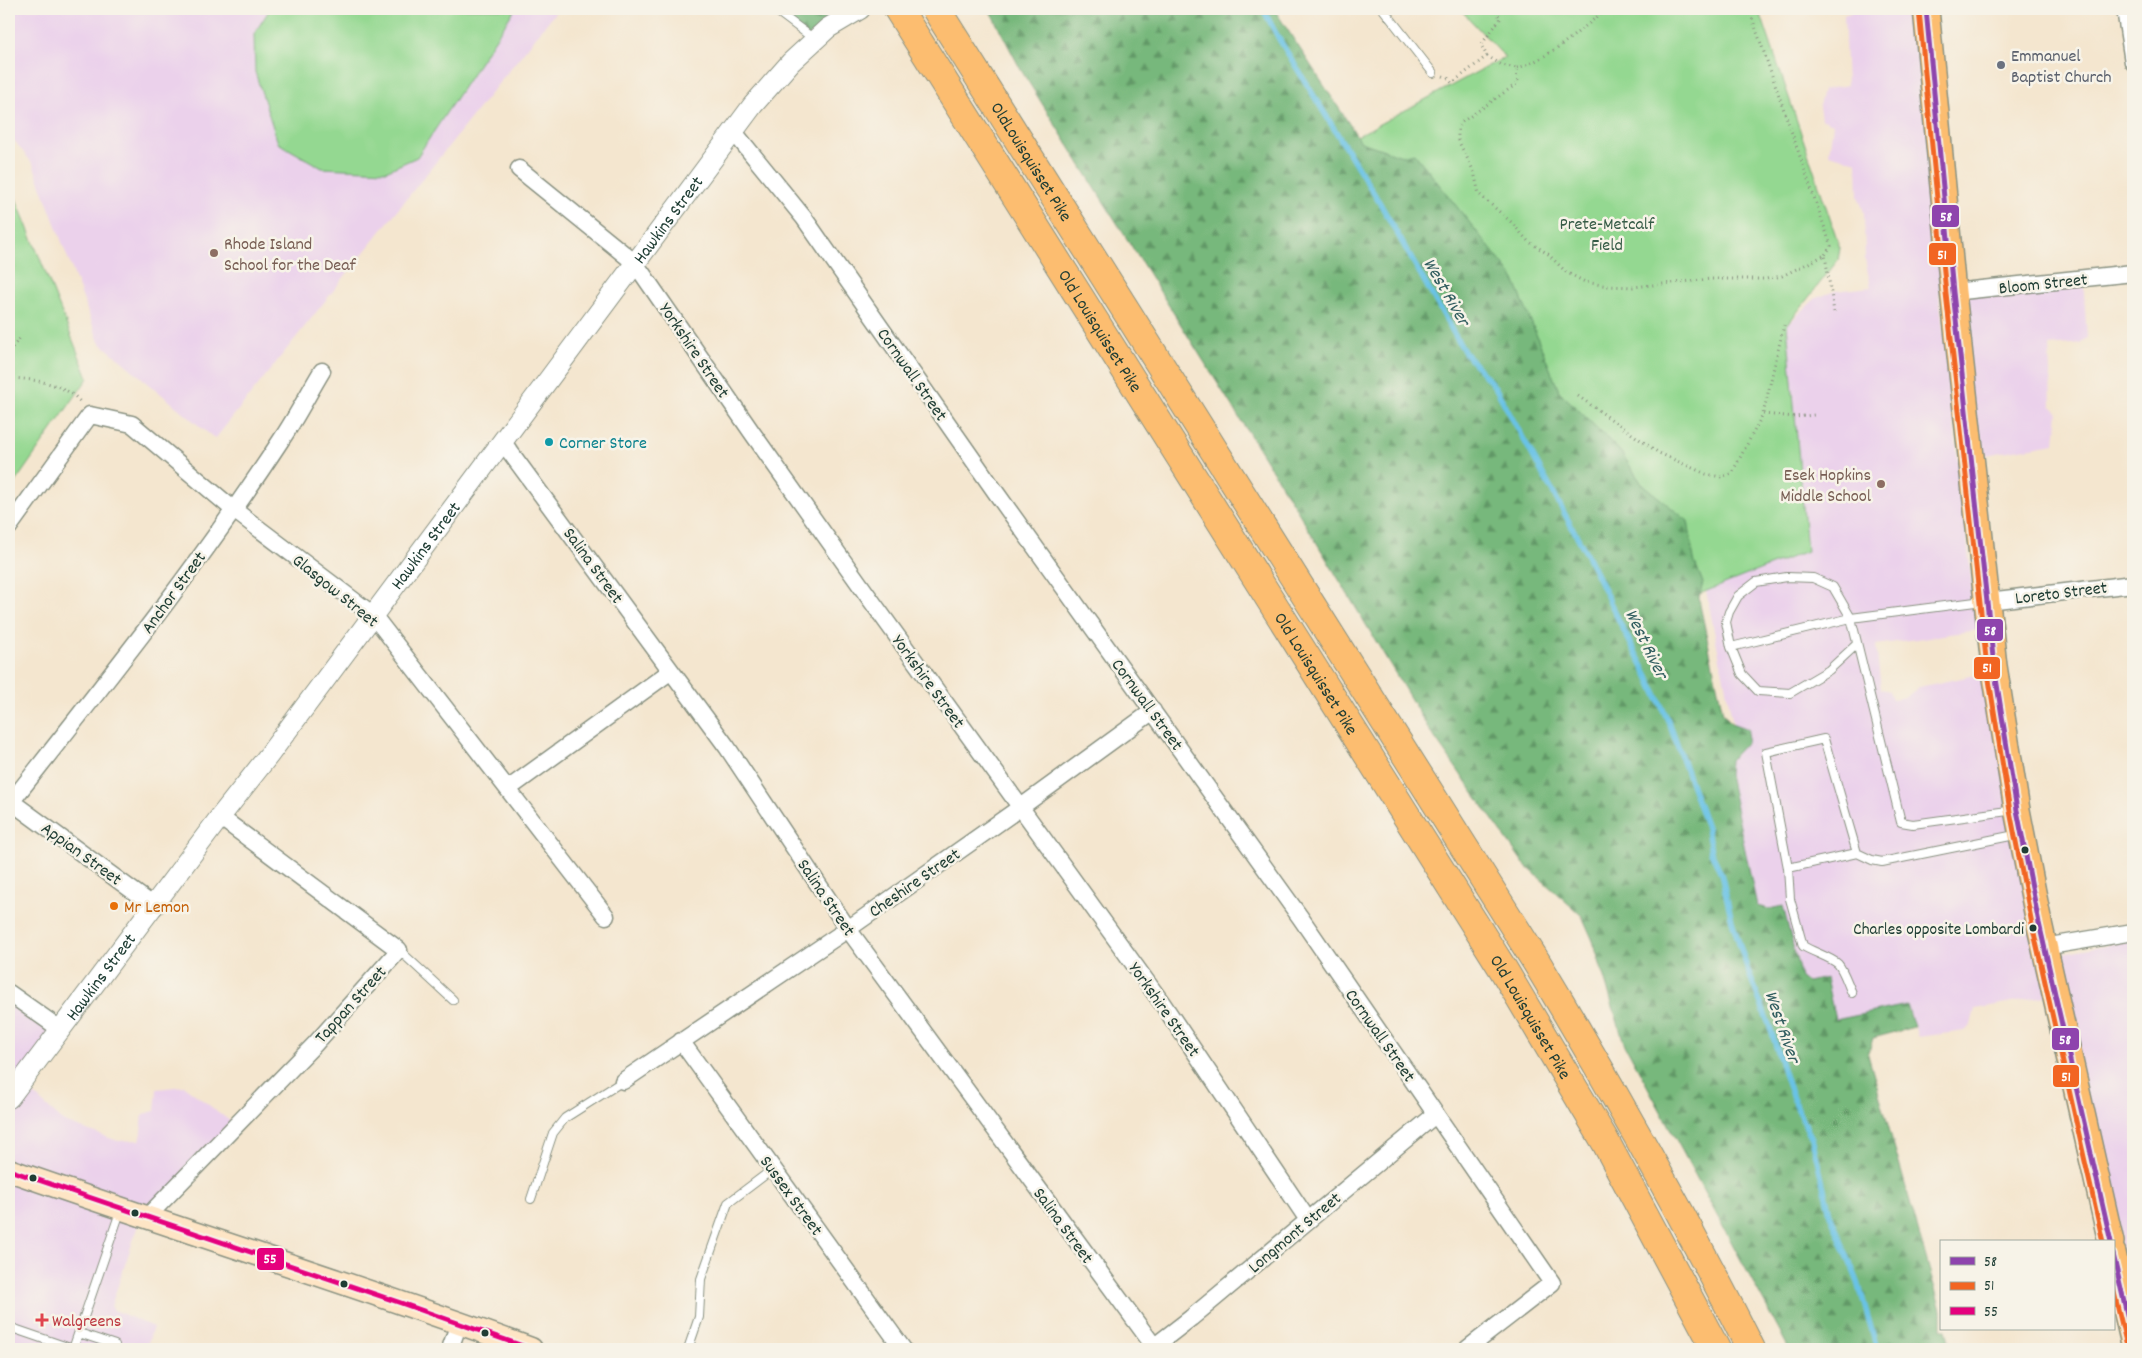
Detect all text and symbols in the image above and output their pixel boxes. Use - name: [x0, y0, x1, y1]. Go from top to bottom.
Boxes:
- place label: Emmanuel Baptist Church: [2011, 45, 2112, 91]
- marker: Emmanuel Baptist Church: [1995, 59, 2007, 71]
- street label: OldLouisquisset Pike: [983, 98, 1077, 227]
- street label: Hawkins Street: [629, 172, 711, 270]
- line badge: 58: [1931, 204, 1960, 228]
- text: 58: [1940, 208, 1952, 228]
- park label: Prete-Metcalf Field: [1560, 213, 1655, 259]
- place label: Rhode Island School for the Deaf: [224, 233, 357, 279]
- line badge: 51: [1928, 242, 1957, 266]
- text: 51: [1937, 246, 1947, 266]
- marker: Rhode Island School for the Deaf: [208, 247, 220, 259]
- water label: West River: [1415, 254, 1476, 334]
- street label: Old Louisquisset Pike: [1050, 266, 1147, 398]
- street label: Bloom Street: [1998, 268, 2089, 303]
- street label: Yorkshire Street: [652, 299, 734, 404]
- street label: Cornwall Street: [870, 324, 952, 427]
- place label: Corner Store: [559, 432, 647, 457]
- marker: Corner Store: [543, 436, 555, 448]
- place label: Esek Hopkins Middle School: [1780, 464, 1872, 510]
- marker: Esek Hopkins Middle School: [1875, 478, 1887, 490]
- street label: Hawkins Street: [386, 497, 468, 596]
- street label: Salina Street: [556, 523, 628, 610]
- street label: Anchor Street: [137, 547, 214, 640]
- street label: Glasgow Street: [286, 549, 383, 635]
- street label: Loreto Street: [2014, 576, 2109, 613]
- water label: West River: [1616, 605, 1674, 686]
- street label: Old Louisquisset Pike: [1266, 608, 1363, 741]
- line badge: 58: [1976, 618, 2004, 642]
- text: 58: [1984, 622, 1996, 642]
- street label: Yorkshire Street: [884, 631, 970, 735]
- street label: Cornwall Street: [1104, 654, 1188, 757]
- line badge: 51: [1973, 656, 2001, 680]
- text: 51: [1982, 659, 1992, 679]
- street label: Appian Street: [35, 817, 126, 893]
- street label: Cheshire Street: [865, 843, 967, 925]
- unlabelled marker: [2020, 845, 2030, 855]
- street label: Salina Street: [790, 855, 860, 942]
- place label: Mr Lemon: [124, 896, 189, 921]
- marker: Mr Lemon: [108, 900, 120, 912]
- place label: Charles opposite Lombardi: [1853, 919, 2024, 943]
- marker: Charles opposite Lombardi: [2028, 923, 2038, 933]
- street label: Hawkins Street: [61, 929, 144, 1027]
- street label: Old Louisquisset Pike: [1482, 951, 1576, 1085]
- street label: Yorkshire Street: [1121, 958, 1205, 1063]
- street label: Tappan Street: [310, 961, 394, 1050]
- street label: Cornwall Street: [1338, 985, 1420, 1088]
- water label: West River: [1756, 987, 1806, 1069]
- line badge: 58: [2051, 1027, 2080, 1051]
- text: 58: [2059, 1031, 2071, 1051]
- line badge: 51: [2052, 1064, 2080, 1088]
- text: 51: [2061, 1068, 2071, 1088]
- street label: Sussex Street: [752, 1151, 828, 1242]
- unlabelled marker: [28, 1173, 38, 1183]
- street label: Salina Street: [1026, 1183, 1098, 1270]
- street label: Longmont Street: [1244, 1187, 1348, 1280]
- unlabelled marker: [130, 1208, 140, 1218]
- legend: [1940, 1240, 2114, 1330]
- line badge: 55: [256, 1247, 285, 1271]
- text: 55: [264, 1250, 277, 1270]
- text: 58: [1984, 1252, 1997, 1274]
- text: 51: [1984, 1276, 1994, 1298]
- unlabelled marker: [339, 1279, 349, 1289]
- text: 55: [1984, 1302, 1998, 1324]
- place label: Walgreens: [52, 1310, 121, 1335]
- marker: Walgreens: [36, 1314, 48, 1326]
- unlabelled marker: [480, 1328, 490, 1338]

